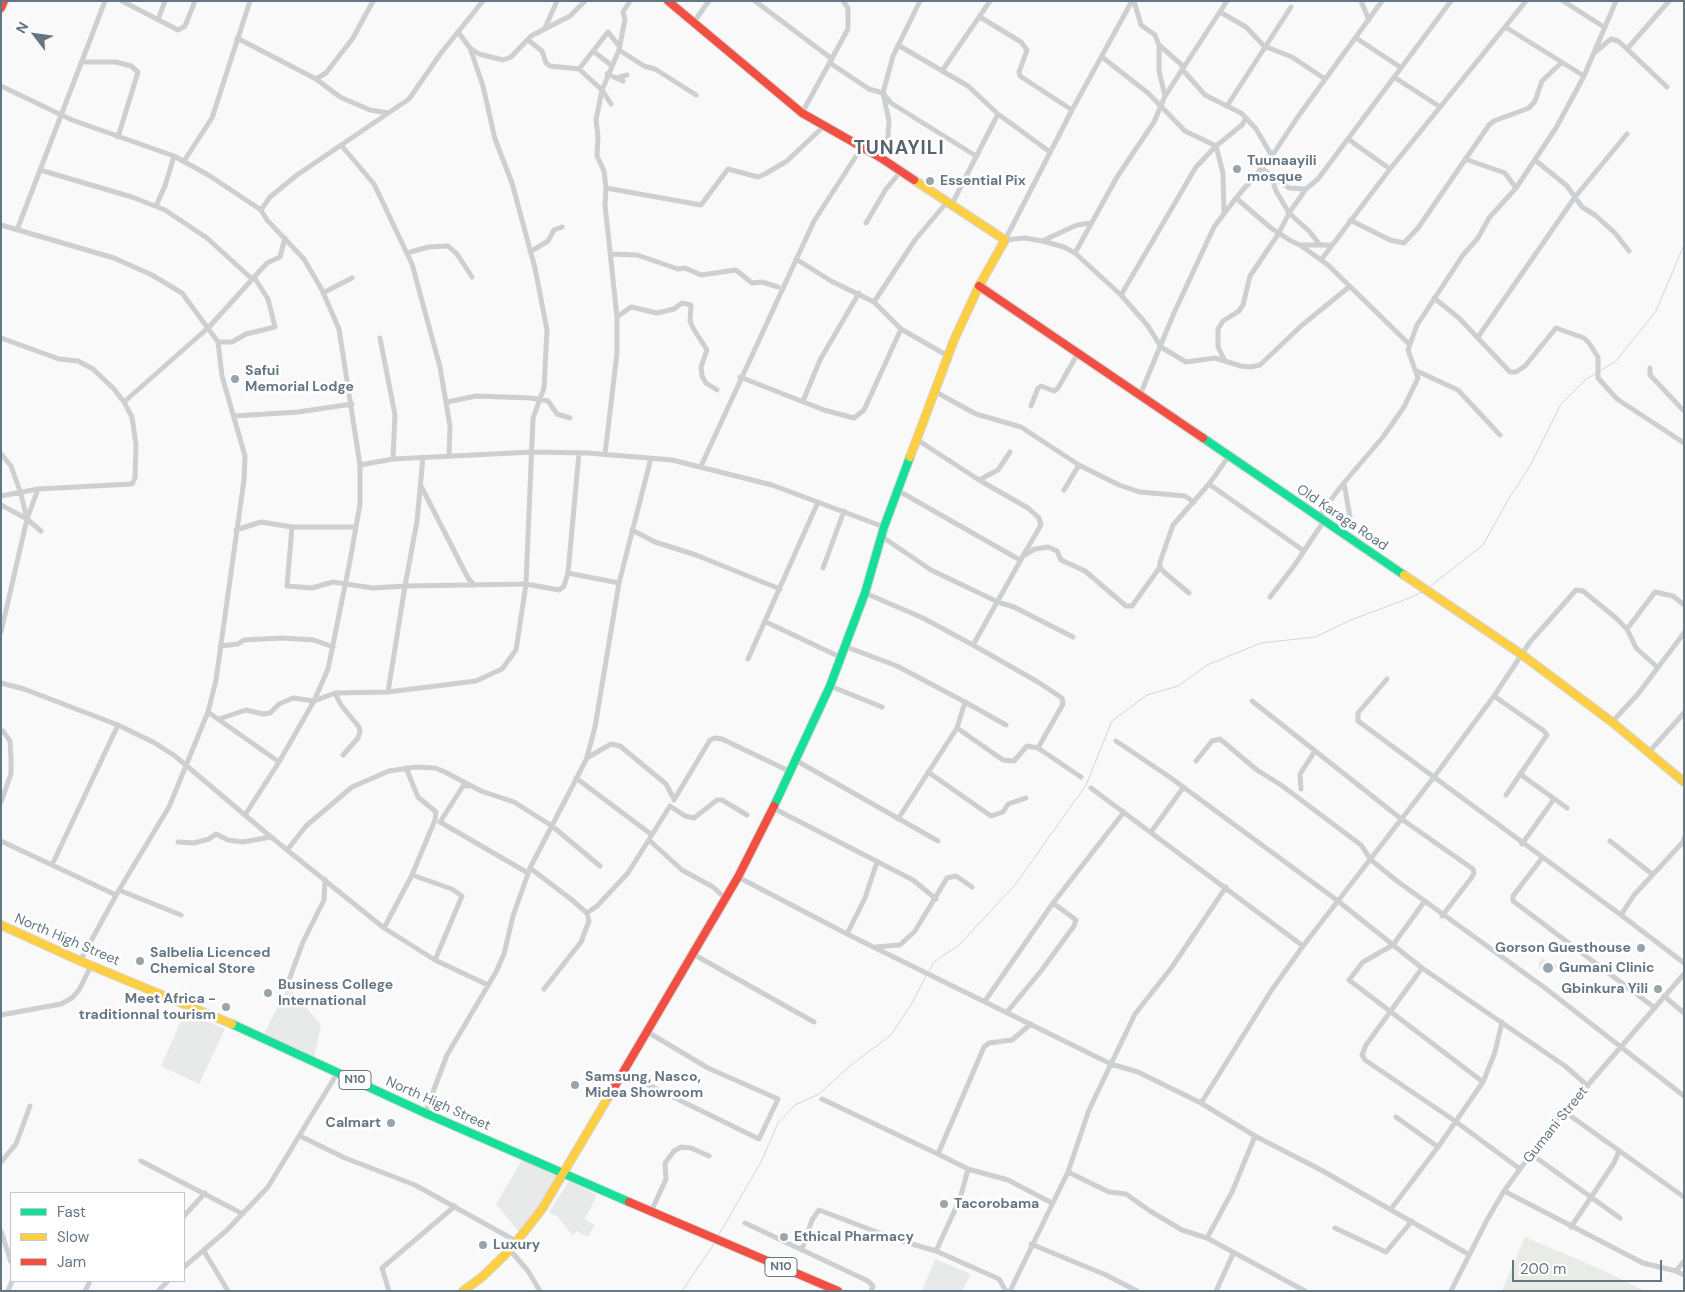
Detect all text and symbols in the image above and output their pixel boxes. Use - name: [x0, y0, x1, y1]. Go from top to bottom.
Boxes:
- north arrow: [10, 10, 60, 60]
- text: N: [12, 19, 32, 36]
- district label: TUNAYILI: [852, 138, 946, 160]
- place label: Tuunaayili mosque: [1247, 153, 1317, 186]
- marker: Tuunaayili mosque: [1231, 163, 1243, 175]
- place label: Essential Pix: [940, 173, 1026, 189]
- marker: Essential Pix: [924, 175, 936, 187]
- place label: Safui Memorial Lodge: [245, 363, 354, 396]
- marker: Safui Memorial Lodge: [229, 373, 241, 385]
- street label: Old Karaga Road: [1293, 481, 1391, 555]
- street label: North High Street: [12, 910, 122, 970]
- place label: Gorson Guesthouse: [1495, 940, 1631, 956]
- marker: Gorson Guesthouse: [1635, 942, 1647, 954]
- place label: Salbelia Licenced Chemical Store: [150, 945, 270, 978]
- marker: Salbelia Licenced Chemical Store: [134, 955, 146, 967]
- place label: Gumani Clinic: [1559, 960, 1655, 976]
- marker: Gumani Clinic: [1541, 961, 1555, 975]
- place label: Business College International: [278, 977, 393, 1010]
- place label: Gbinkura Yili: [1561, 981, 1648, 997]
- marker: Gbinkura Yili: [1652, 983, 1664, 995]
- marker: Business College International: [262, 987, 274, 999]
- place label: Meet Africa - traditionnal tourism: [79, 991, 216, 1024]
- marker: Meet Africa - traditionnal tourism: [220, 1001, 232, 1013]
- place label: Samsung, Nasco, Midea Showroom: [585, 1069, 703, 1102]
- road number: N10: [339, 1070, 371, 1090]
- street label: North High Street: [383, 1073, 493, 1135]
- marker: Samsung, Nasco, Midea Showroom: [569, 1079, 581, 1091]
- street label: Gumani Street: [1520, 1083, 1592, 1167]
- place label: Calmart: [326, 1115, 381, 1131]
- marker: Calmart: [385, 1117, 397, 1129]
- legend: [10, 1192, 185, 1282]
- place label: Tacorobama: [954, 1196, 1039, 1212]
- marker: Tacorobama: [938, 1198, 950, 1210]
- text: Fast: [57, 1202, 86, 1222]
- text: Slow: [57, 1227, 89, 1247]
- place label: Ethical Pharmacy: [794, 1229, 914, 1245]
- marker: Ethical Pharmacy: [778, 1231, 790, 1243]
- place label: Luxury: [493, 1237, 540, 1253]
- marker: Luxury: [477, 1239, 489, 1251]
- scale bar: [1515, 1250, 1665, 1282]
- text: Jam: [57, 1252, 86, 1272]
- road number: N10: [765, 1258, 797, 1276]
- text: 200 m: [1520, 1259, 1566, 1279]

